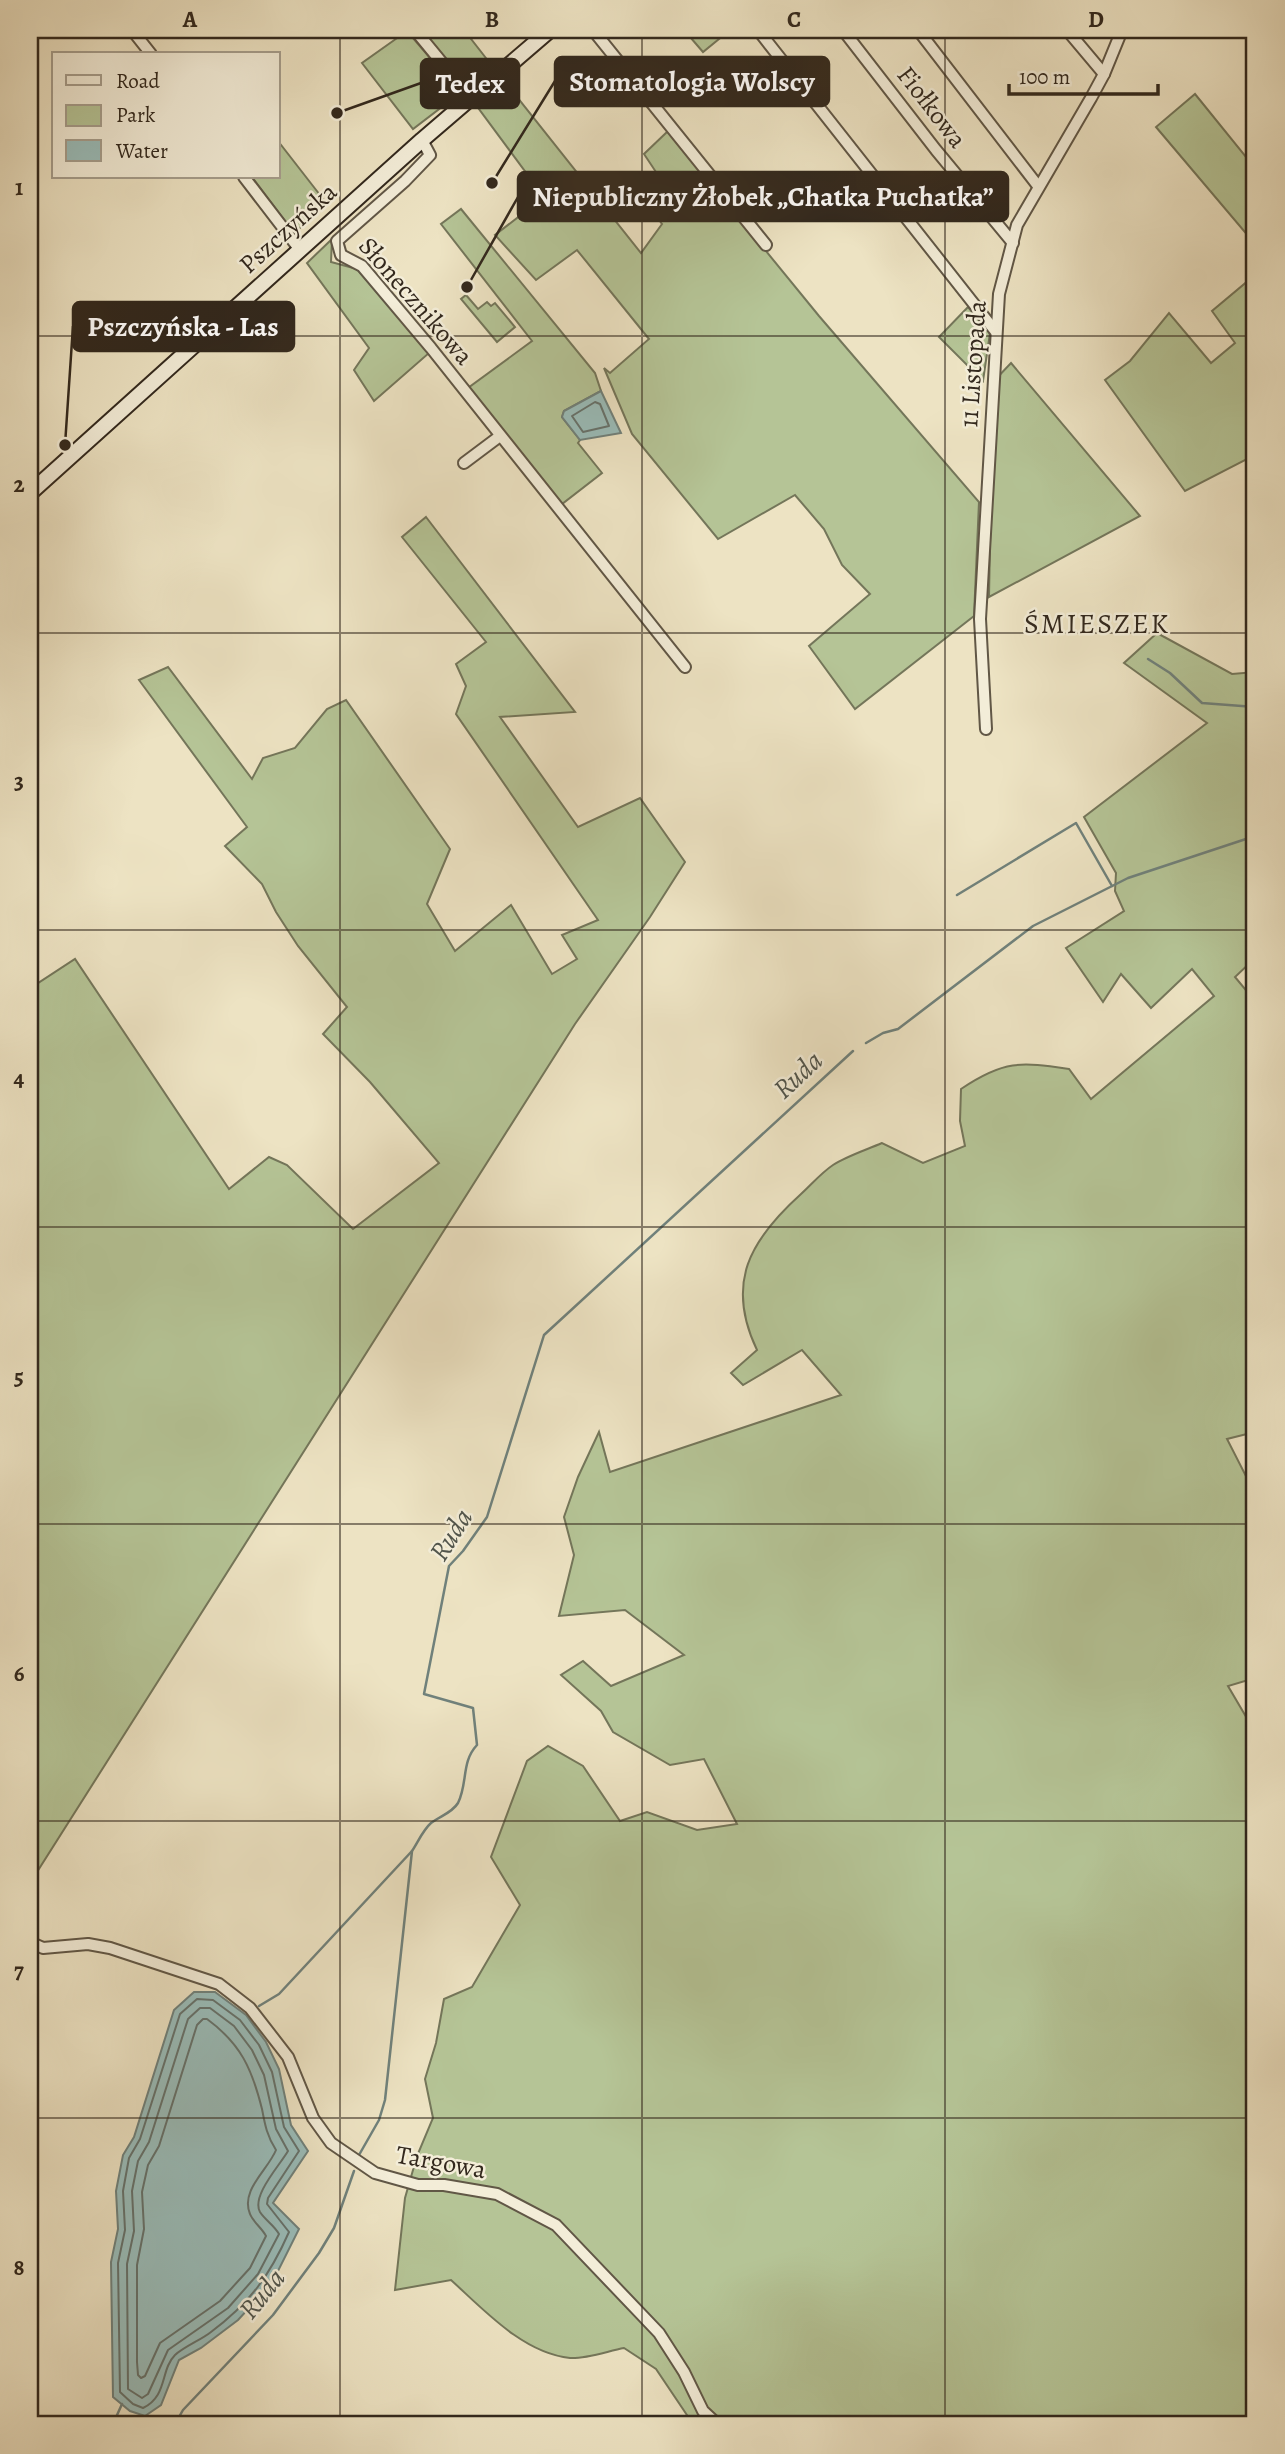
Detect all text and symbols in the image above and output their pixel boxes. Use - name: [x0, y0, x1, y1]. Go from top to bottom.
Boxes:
- text: A: [182, 4, 198, 35]
- text: B: [485, 4, 499, 35]
- text: C: [787, 4, 801, 35]
- text: D: [1088, 4, 1104, 35]
- legend: [52, 52, 280, 178]
- scale bar: [1009, 52, 1157, 96]
- callout: Stomatologia Wolscy: [555, 57, 829, 106]
- callout: Tedex: [421, 59, 519, 108]
- street label: Fiołkowa: [889, 59, 975, 155]
- text: Stomatologia Wolscy: [569, 63, 816, 101]
- text: 100 m: [1019, 63, 1070, 91]
- text: Tedex: [435, 65, 505, 103]
- text: Road: [116, 67, 160, 95]
- text: Park: [116, 101, 156, 129]
- text: Water: [115, 137, 168, 165]
- text: 1: [15, 172, 23, 203]
- callout: Niepubliczny Żłobek „Chatka Puchatka”: [518, 172, 1008, 221]
- street label: Pszczyńska: [231, 175, 345, 281]
- text: Niepubliczny Żłobek „Chatka Puchatka”: [532, 178, 994, 216]
- street label: Słonecznikowa: [351, 230, 481, 372]
- street label: 11 Listopada: [951, 299, 995, 429]
- callout: Pszczyńska - Las: [73, 302, 294, 351]
- text: Pszczyńska - Las: [87, 308, 279, 346]
- text: 2: [13, 469, 25, 500]
- district label: ŚMIESZEK: [1024, 605, 1170, 643]
- text: 3: [14, 766, 24, 797]
- water label: Ruda: [765, 1042, 831, 1108]
- text: 4: [14, 1063, 25, 1094]
- text: 5: [14, 1361, 24, 1392]
- water label: Ruda: [420, 1502, 482, 1568]
- text: 6: [14, 1658, 25, 1689]
- text: 7: [14, 1955, 24, 1986]
- street label: Targowa: [393, 2137, 489, 2187]
- text: 8: [13, 2252, 25, 2283]
- water label: Ruda: [230, 2261, 294, 2327]

